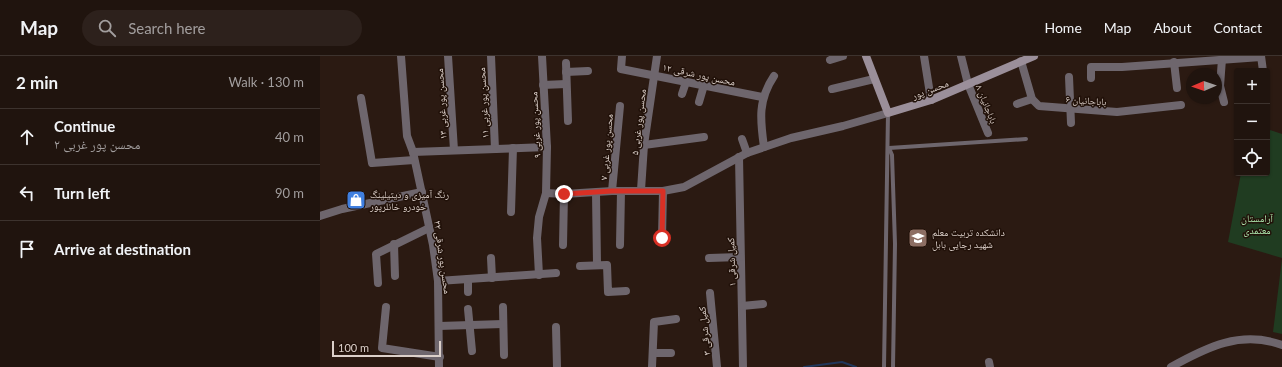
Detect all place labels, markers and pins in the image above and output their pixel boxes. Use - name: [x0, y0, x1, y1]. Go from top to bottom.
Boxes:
- place label: رنگ آمیزی و دیتیلینگ خودرو خانلرپور: [369, 188, 449, 213]
- shop icon: رنگ آمیزی و دیتیلینگ خودرو خانلرپور: [345, 189, 367, 211]
- place label: دانشکده تربیت معلم شهید رجایی بابل: [932, 226, 1005, 251]
- school or university icon: دانشکده تربیت معلم شهید رجایی بابل: [907, 227, 929, 249]

